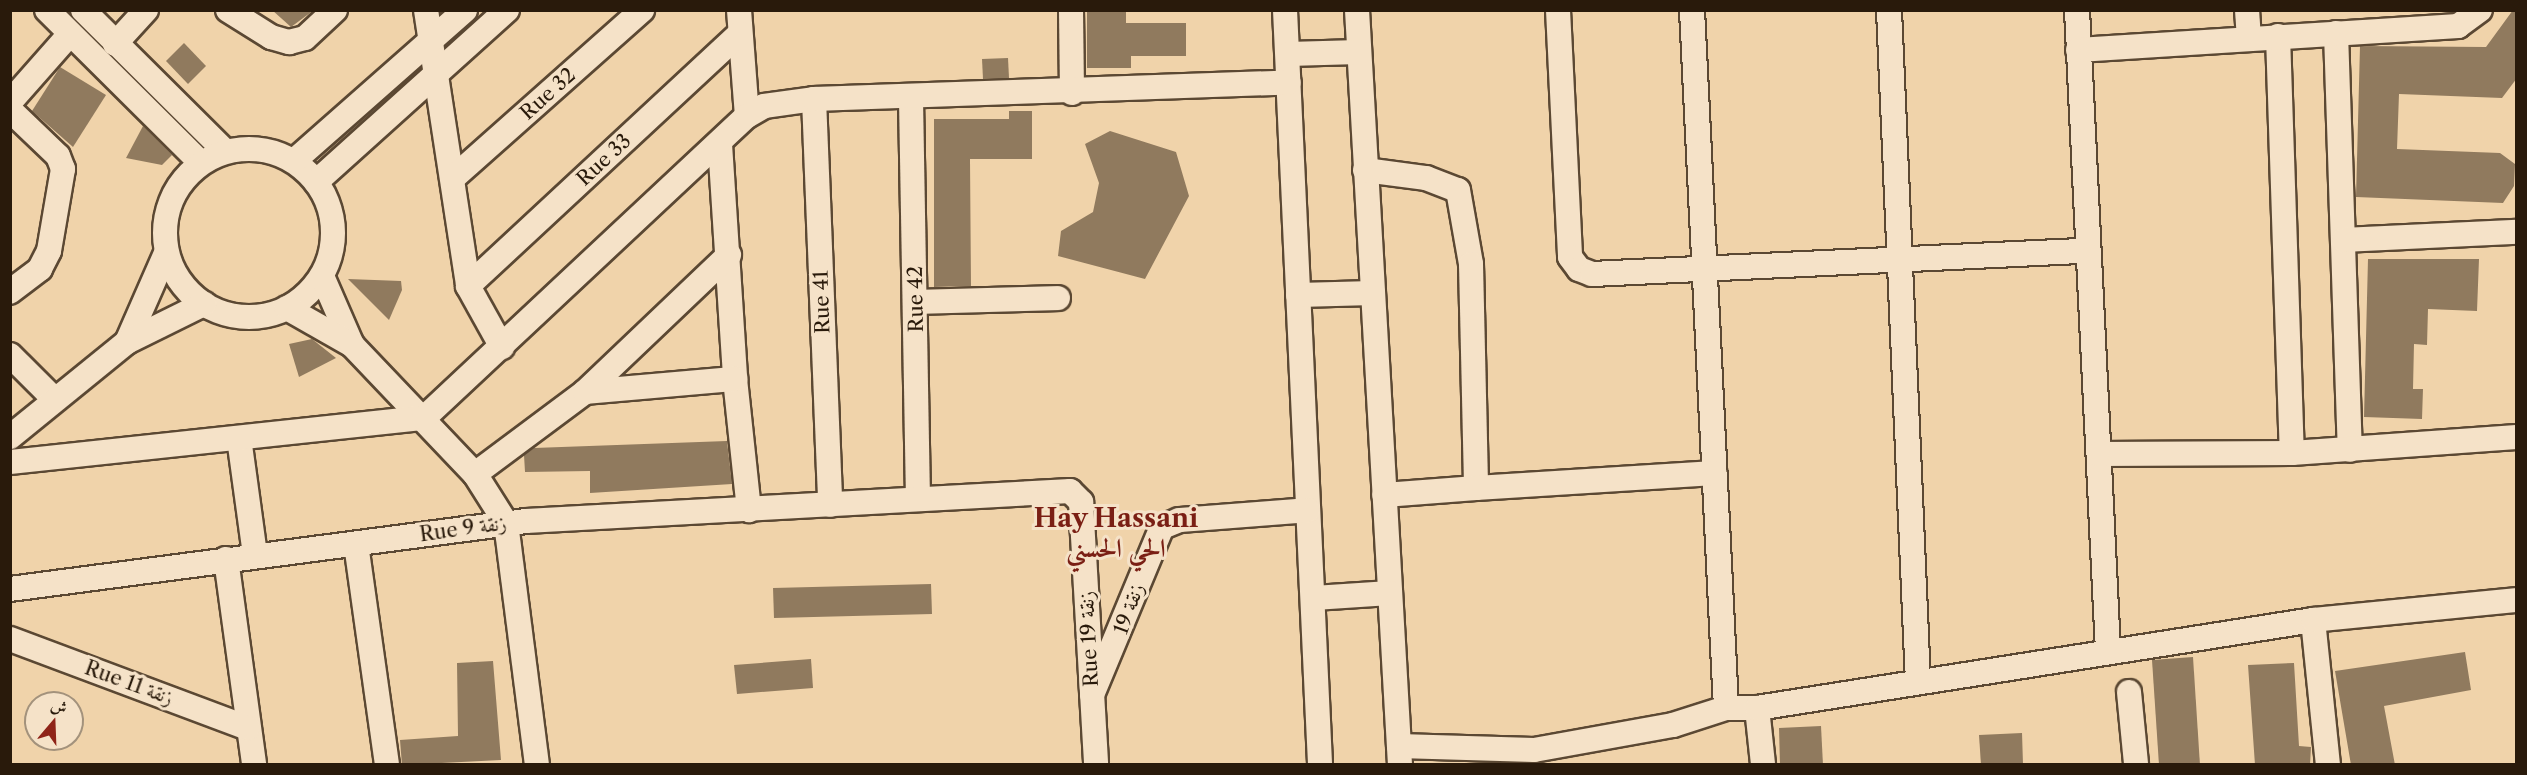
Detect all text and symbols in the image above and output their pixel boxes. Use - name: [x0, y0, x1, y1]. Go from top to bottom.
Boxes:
- street label: Rue 32: [515, 63, 581, 125]
- street label: Rue 33: [572, 129, 636, 191]
- street label: Rue 42: [903, 266, 929, 332]
- street label: Rue 41: [809, 270, 835, 334]
- district label: Hay Hassani الحي الحسني: [1033, 503, 1199, 564]
- street label: Rue 9 زنقة: [418, 511, 508, 547]
- street label: 19 زنقة: [1109, 580, 1149, 638]
- street label: Rue 19 زنقة: [1075, 591, 1103, 687]
- street label: Rue 11 زنقة: [81, 656, 177, 710]
- north arrow: [24, 691, 84, 751]
- text: ش: [48, 694, 70, 718]

